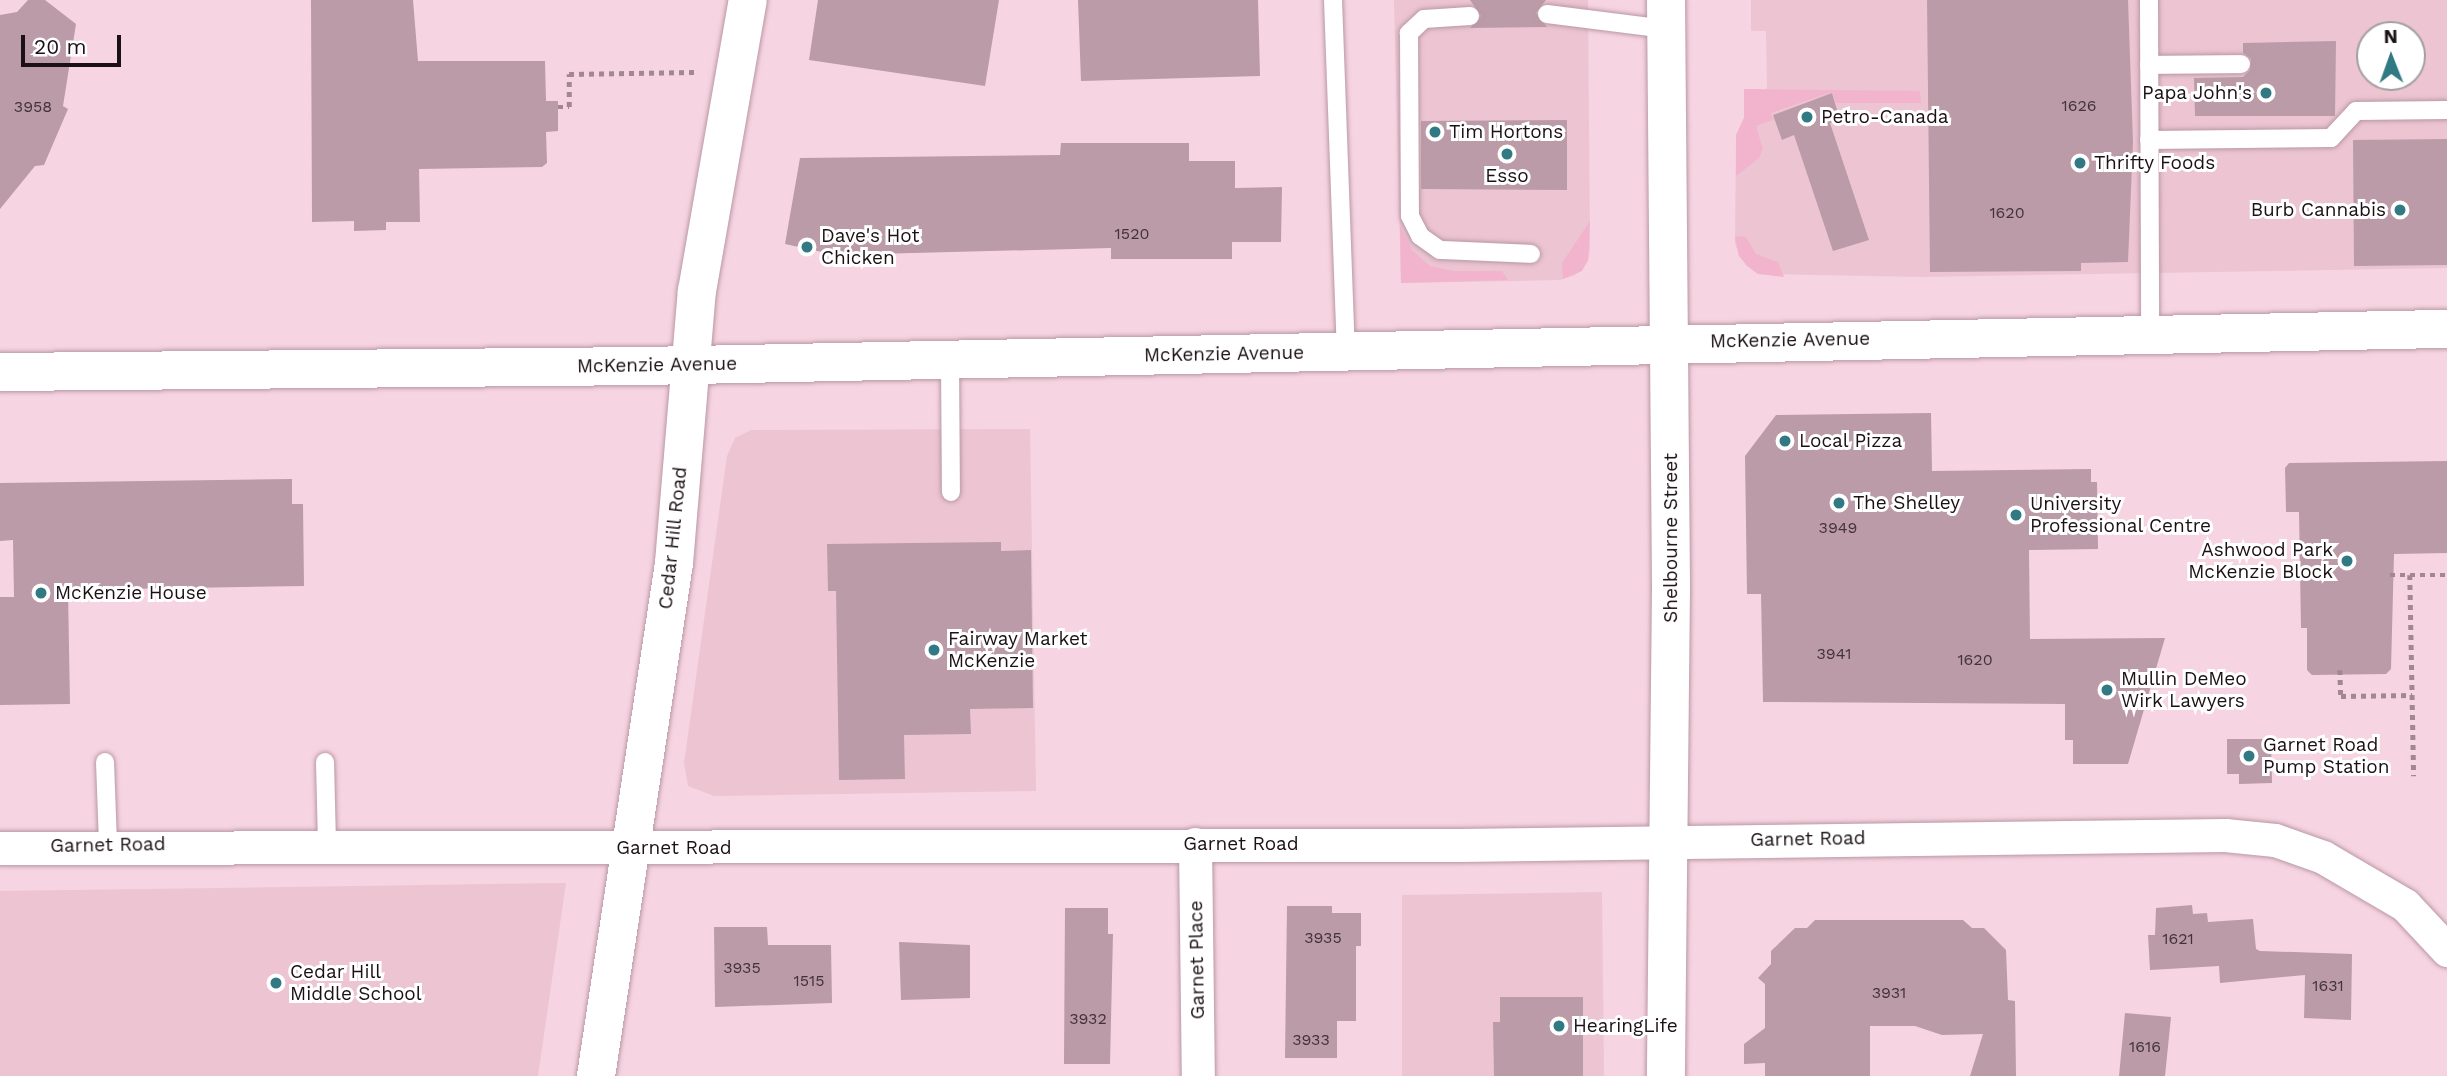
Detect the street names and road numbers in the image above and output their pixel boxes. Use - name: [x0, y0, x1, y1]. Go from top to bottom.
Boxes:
- street label: McKenzie Avenue: [1709, 327, 1871, 353]
- street label: McKenzie Avenue: [1143, 341, 1305, 367]
- street label: McKenzie Avenue: [576, 352, 738, 378]
- street label: Shelbourne Street: [1660, 453, 1682, 623]
- street label: Cedar Hill Road: [654, 465, 692, 611]
- street label: Garnet Road: [1750, 827, 1866, 851]
- street label: Garnet Road: [50, 833, 166, 857]
- street label: Garnet Road: [1183, 833, 1299, 855]
- street label: Garnet Road: [616, 837, 732, 859]
- street label: Garnet Place: [1185, 900, 1209, 1020]

